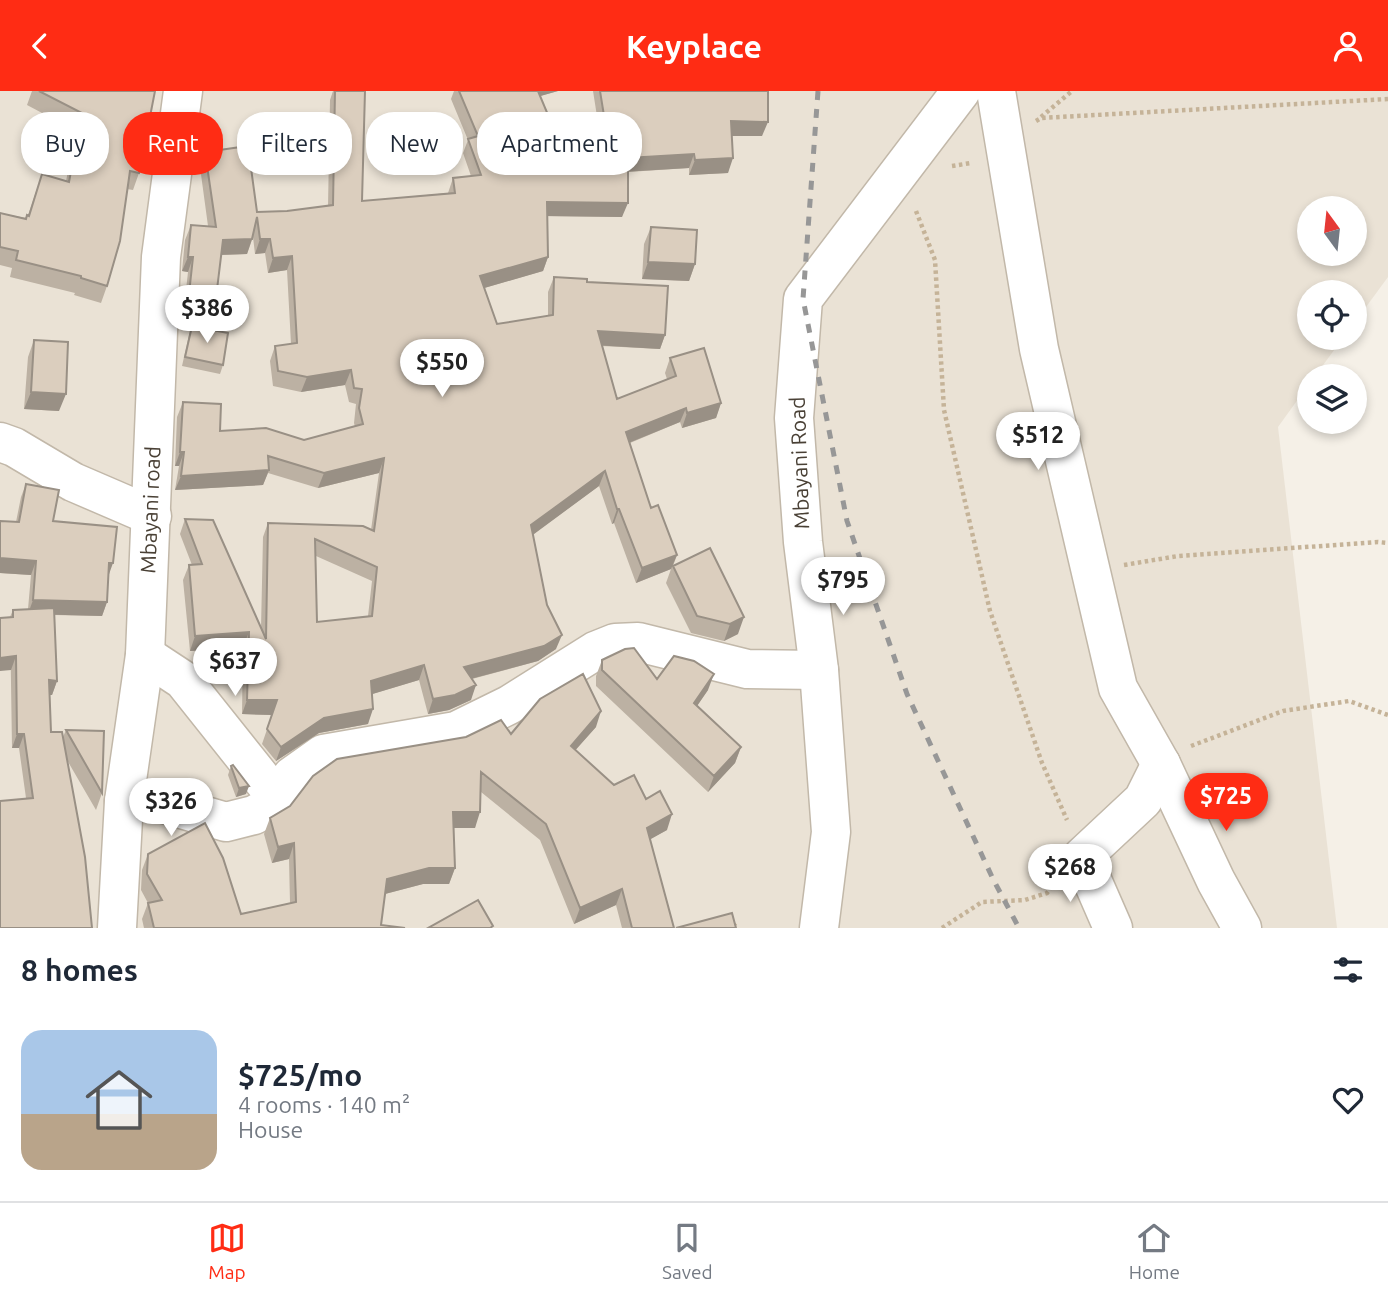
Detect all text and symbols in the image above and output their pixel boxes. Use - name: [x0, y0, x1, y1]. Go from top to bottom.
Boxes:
- icon: back: [21, 27, 59, 65]
- icon: person: [1329, 27, 1367, 65]
- text: Keyplace: [626, 28, 762, 64]
- chip: Buy: [21, 112, 109, 175]
- chip: Rent: [123, 112, 223, 175]
- chip: Filters: [237, 112, 352, 175]
- chip: New: [366, 112, 463, 175]
- chip: Apartment: [477, 112, 642, 175]
- north arrow: [1297, 196, 1367, 266]
- map controls: [1297, 196, 1367, 434]
- button: locate: [1297, 280, 1367, 350]
- pin: $386: [166, 285, 248, 345]
- text: $386: [181, 295, 233, 320]
- pin: $550: [401, 339, 483, 399]
- text: $550: [416, 349, 468, 374]
- button: layers: [1297, 364, 1367, 434]
- street label: Mbayani Road: [785, 396, 813, 530]
- pin: $512: [997, 413, 1079, 472]
- text: $512: [1012, 422, 1064, 447]
- street label: Mbayani road: [135, 446, 164, 574]
- pin: $795: [802, 557, 884, 617]
- text: $795: [817, 567, 869, 592]
- pin: $637: [194, 639, 276, 698]
- text: $637: [209, 648, 261, 673]
- pin: $725: [1185, 773, 1267, 833]
- pin: $326: [130, 779, 212, 838]
- text: $725: [1200, 783, 1252, 808]
- text: $326: [145, 788, 197, 813]
- pin: $268: [1029, 845, 1111, 904]
- text: $268: [1044, 854, 1096, 879]
- icon: filters: [1329, 951, 1367, 989]
- text: 8 homes: [21, 953, 138, 987]
- icon: home: [77, 1058, 161, 1142]
- text: $725/mo: [238, 1058, 362, 1092]
- icon: heart: [1329, 1081, 1367, 1119]
- text: 4 rooms · 140 m²: [238, 1092, 410, 1117]
- text: House: [238, 1117, 303, 1142]
- tab: Map: [208, 1219, 246, 1283]
- tab: Saved: [662, 1219, 713, 1283]
- tab: Home: [1129, 1219, 1180, 1283]

